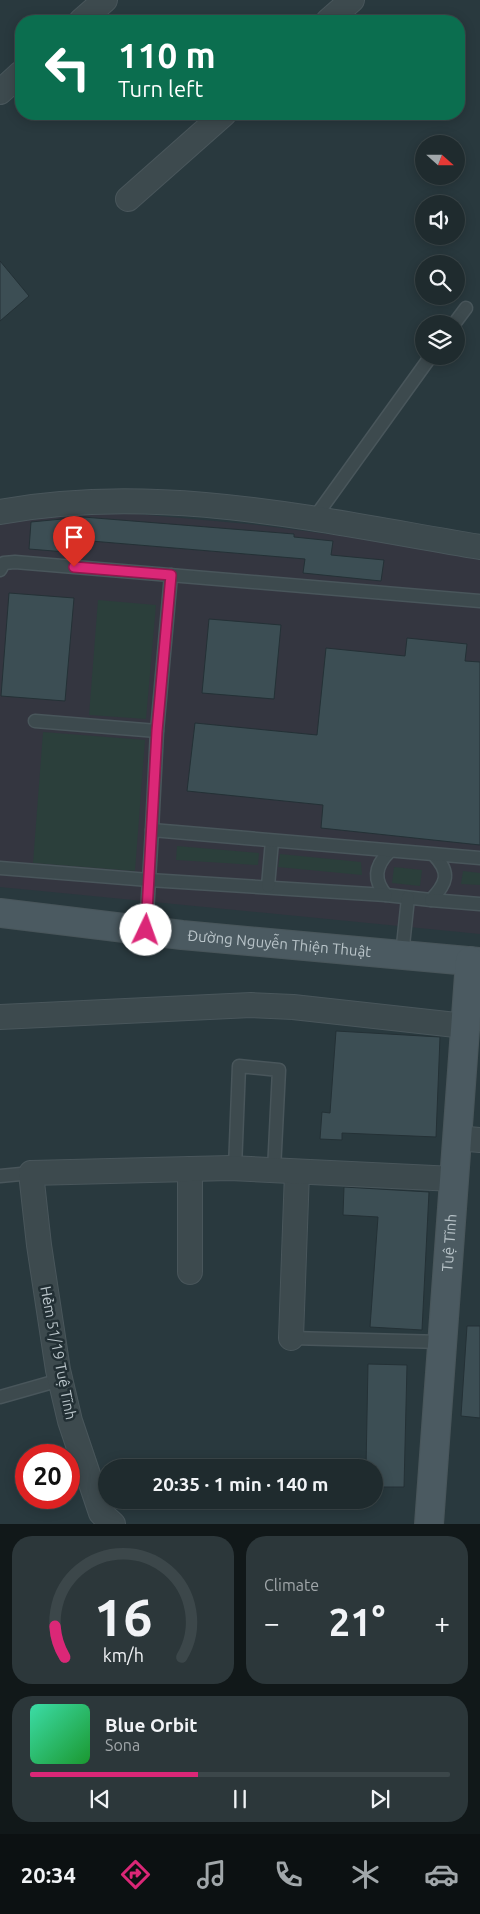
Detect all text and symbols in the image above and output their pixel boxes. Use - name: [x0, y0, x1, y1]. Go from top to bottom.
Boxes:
- icon: left: [35, 35, 100, 100]
- text: 110 m: [118, 35, 216, 75]
- text: Turn left: [118, 76, 203, 101]
- north arrow: [415, 135, 465, 185]
- map controls: [415, 135, 465, 365]
- button: sound: [415, 195, 465, 245]
- button: search: [415, 255, 465, 305]
- button: layers: [415, 315, 465, 365]
- pin: [53, 516, 95, 567]
- icon: arrive: [60, 523, 88, 551]
- position arrow: [119, 903, 171, 955]
- street label: Đường Nguyễn Thiện Thuật: [187, 927, 372, 960]
- street label: Tuệ Tĩnh: [438, 1213, 460, 1272]
- street label: Hẻm 51/19 Tuệ Tĩnh: [37, 1285, 80, 1421]
- speed limit sign: 20: [15, 1444, 80, 1509]
- text: 20:35 · 1 min · 140 m: [153, 1473, 328, 1495]
- text: Climate: [264, 1576, 319, 1594]
- text: 16: [94, 1588, 152, 1646]
- text: 21°: [329, 1601, 385, 1643]
- text: −: [264, 1607, 280, 1638]
- text: +: [434, 1607, 450, 1638]
- text: km/h: [102, 1645, 144, 1665]
- text: Blue Orbit: [105, 1714, 198, 1736]
- text: Sona: [105, 1736, 140, 1754]
- icon: previous: [86, 1785, 114, 1813]
- icon: pause: [226, 1785, 254, 1813]
- icon: next: [366, 1785, 394, 1813]
- icon: directions: [118, 1857, 153, 1892]
- icon: music: [194, 1857, 229, 1892]
- icon: phone: [271, 1857, 306, 1892]
- icon: climate: [348, 1857, 383, 1892]
- icon: car: [424, 1857, 459, 1892]
- text: 20:34: [21, 1862, 76, 1887]

